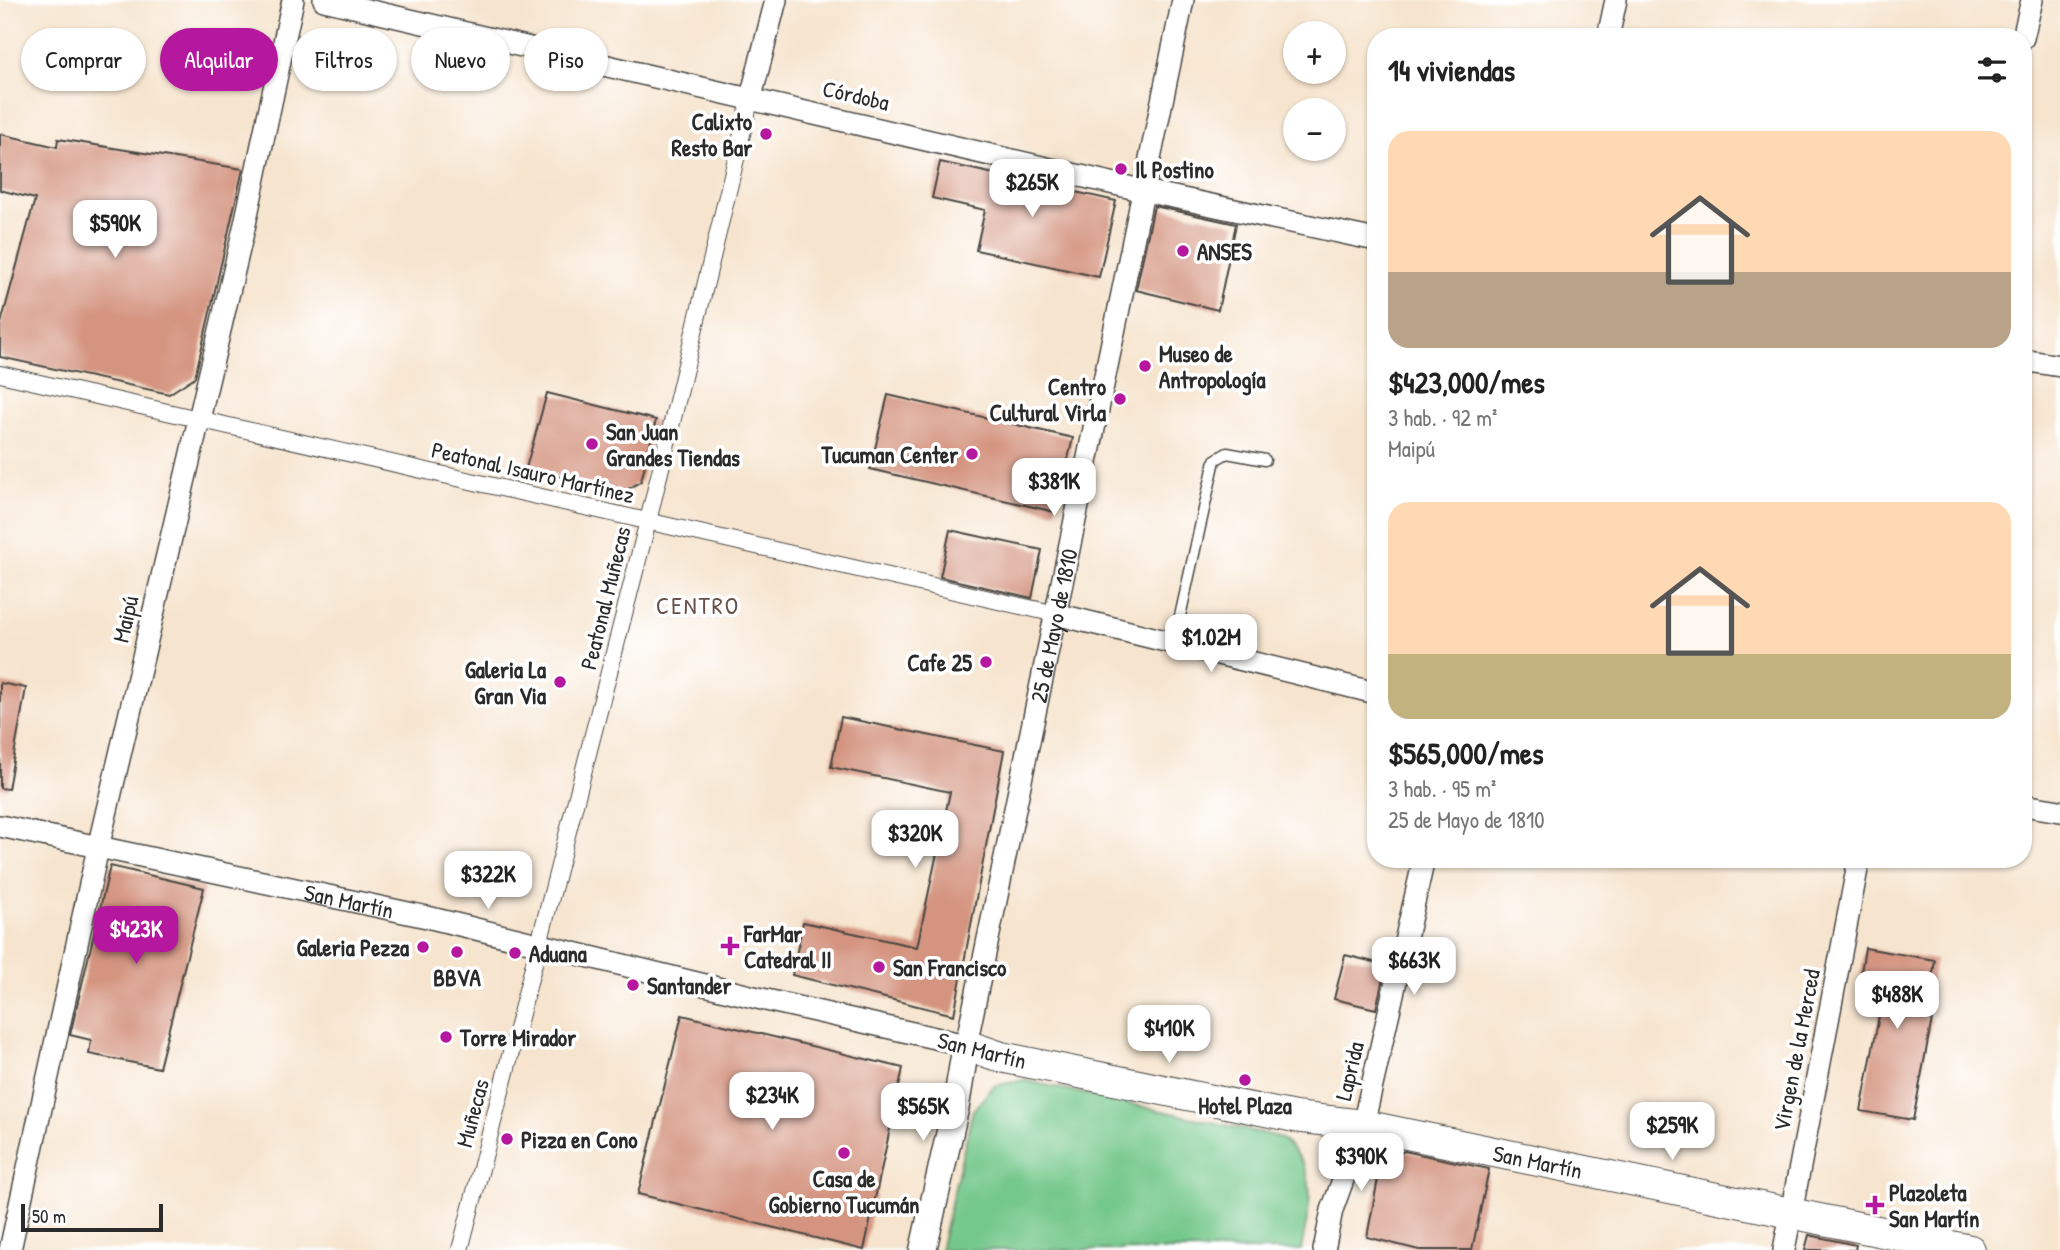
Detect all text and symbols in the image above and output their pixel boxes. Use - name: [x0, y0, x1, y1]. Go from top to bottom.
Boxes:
- map controls: [1283, 21, 1346, 161]
- button: +: [1283, 21, 1346, 84]
- chip: Comprar: [21, 28, 146, 91]
- chip: Alquilar: [160, 28, 278, 91]
- chip: Filtros: [292, 28, 397, 91]
- chip: Nuevo: [411, 28, 510, 91]
- chip: Piso: [524, 28, 608, 91]
- text: 14 viviendas: [1388, 50, 1515, 90]
- icon: filters: [1973, 51, 2011, 89]
- street label: Córdoba: [820, 72, 892, 118]
- button: −: [1283, 98, 1346, 161]
- place label: Calixto Resto Bar: [672, 106, 753, 163]
- marker: Calixto Resto Bar: [758, 126, 774, 142]
- place label: Il Postino: [1135, 154, 1214, 185]
- pin: $265K: [983, 160, 1081, 219]
- marker: Il Postino: [1113, 161, 1129, 177]
- text: $265K: [1005, 166, 1059, 197]
- icon: home: [1637, 177, 1763, 303]
- pin: $590K: [66, 201, 164, 260]
- text: $590K: [89, 207, 141, 238]
- place label: ANSES: [1197, 236, 1252, 267]
- marker: ANSES: [1175, 243, 1191, 259]
- place label: Museo de Antropología: [1159, 338, 1266, 396]
- marker: Museo de Antropología: [1137, 358, 1153, 374]
- text: $423,000/mes: [1388, 362, 1545, 402]
- place label: Centro Cultural Virla: [990, 371, 1107, 428]
- marker: Centro Cultural Virla: [1112, 391, 1128, 407]
- text: 3 hab. · 92 m²: [1388, 402, 1497, 433]
- place label: San Juan Grandes Tiendas: [606, 416, 740, 473]
- text: Maipú: [1388, 433, 1435, 464]
- street label: Peatonal Isauro Martínez: [429, 434, 638, 510]
- marker: San Juan Grandes Tiendas: [584, 436, 600, 452]
- place label: Tucuman Center: [820, 439, 958, 470]
- marker: Tucuman Center: [964, 446, 980, 462]
- pin: $381K: [1005, 458, 1103, 518]
- text: $381K: [1028, 465, 1080, 496]
- street label: Peatonal Muñecas: [572, 523, 638, 673]
- street label: 25 de Mayo de 1810: [1022, 546, 1084, 705]
- icon: home: [1637, 548, 1763, 674]
- district label: CENTRO: [656, 589, 740, 621]
- street label: Maipú: [105, 593, 145, 645]
- pin: $1.02M: [1154, 614, 1268, 674]
- text: $1.02M: [1181, 621, 1241, 652]
- place label: Cafe 25: [907, 647, 972, 678]
- place label: Galeria La Gran Via: [465, 654, 546, 711]
- marker: Cafe 25: [978, 654, 994, 670]
- marker: Galeria La Gran Via: [552, 674, 568, 690]
- text: $565,000/mes: [1388, 733, 1544, 773]
- text: 3 hab. · 95 m²: [1388, 773, 1496, 804]
- text: 25 de Mayo de 1810: [1388, 804, 1545, 835]
- pin: $320K: [866, 810, 964, 870]
- text: $320K: [887, 817, 943, 848]
- pin: $322K: [439, 852, 537, 911]
- text: $322K: [460, 858, 516, 889]
- street label: San Martín: [302, 876, 397, 925]
- pin: $423K: [87, 906, 185, 966]
- text: $423K: [109, 913, 163, 944]
- place label: FarMar Catedral II: [743, 918, 832, 975]
- place label: Galeria Pezza: [296, 932, 409, 963]
- pin: $663K: [1365, 937, 1463, 997]
- place label: Aduana: [529, 938, 587, 969]
- marker: FarMar Catedral II: [722, 938, 738, 954]
- marker: Galeria Pezza: [415, 939, 431, 955]
- marker: BBVA: [449, 944, 465, 960]
- text: $663K: [1388, 944, 1440, 975]
- marker: Aduana: [507, 945, 523, 961]
- place label: San Francisco: [893, 952, 1007, 983]
- marker: San Francisco: [871, 959, 887, 975]
- place label: BBVA: [433, 962, 482, 993]
- street label: Virgen de la Merced: [1765, 966, 1827, 1134]
- place label: Santander: [647, 970, 731, 1001]
- pin: $488K: [1848, 972, 1946, 1031]
- marker: Santander: [625, 977, 641, 993]
- text: $488K: [1871, 978, 1923, 1009]
- pin: $410K: [1120, 1006, 1218, 1065]
- text: $410K: [1144, 1012, 1194, 1043]
- place label: Torre Mirador: [459, 1022, 576, 1053]
- street label: San Martín: [934, 1024, 1030, 1076]
- marker: Torre Mirador: [438, 1029, 454, 1045]
- street label: Laprida: [1327, 1039, 1371, 1103]
- pin: $234K: [723, 1072, 821, 1132]
- marker: Hotel Plaza: [1237, 1072, 1253, 1088]
- street label: Muñecas: [448, 1075, 496, 1150]
- text: $234K: [745, 1079, 799, 1110]
- pin: $565K: [874, 1084, 972, 1143]
- text: $565K: [897, 1090, 949, 1121]
- place label: Hotel Plaza: [1198, 1090, 1292, 1121]
- pin: $259K: [1623, 1102, 1721, 1162]
- text: $259K: [1646, 1109, 1698, 1140]
- place label: Pizza en Cono: [521, 1124, 638, 1155]
- marker: Pizza en Cono: [499, 1131, 515, 1147]
- pin: $390K: [1312, 1134, 1410, 1193]
- street label: San Martín: [1490, 1137, 1585, 1185]
- text: $390K: [1335, 1140, 1387, 1171]
- marker: Casa de Gobierno Tucumán: [836, 1145, 852, 1161]
- place label: Casa de Gobierno Tucumán: [768, 1163, 920, 1220]
- place label: Plazoleta San Martín: [1889, 1177, 1979, 1234]
- marker: Plazoleta San Martín: [1867, 1197, 1883, 1213]
- scale bar: [21, 1201, 163, 1233]
- text: 50 m: [32, 1203, 66, 1229]

